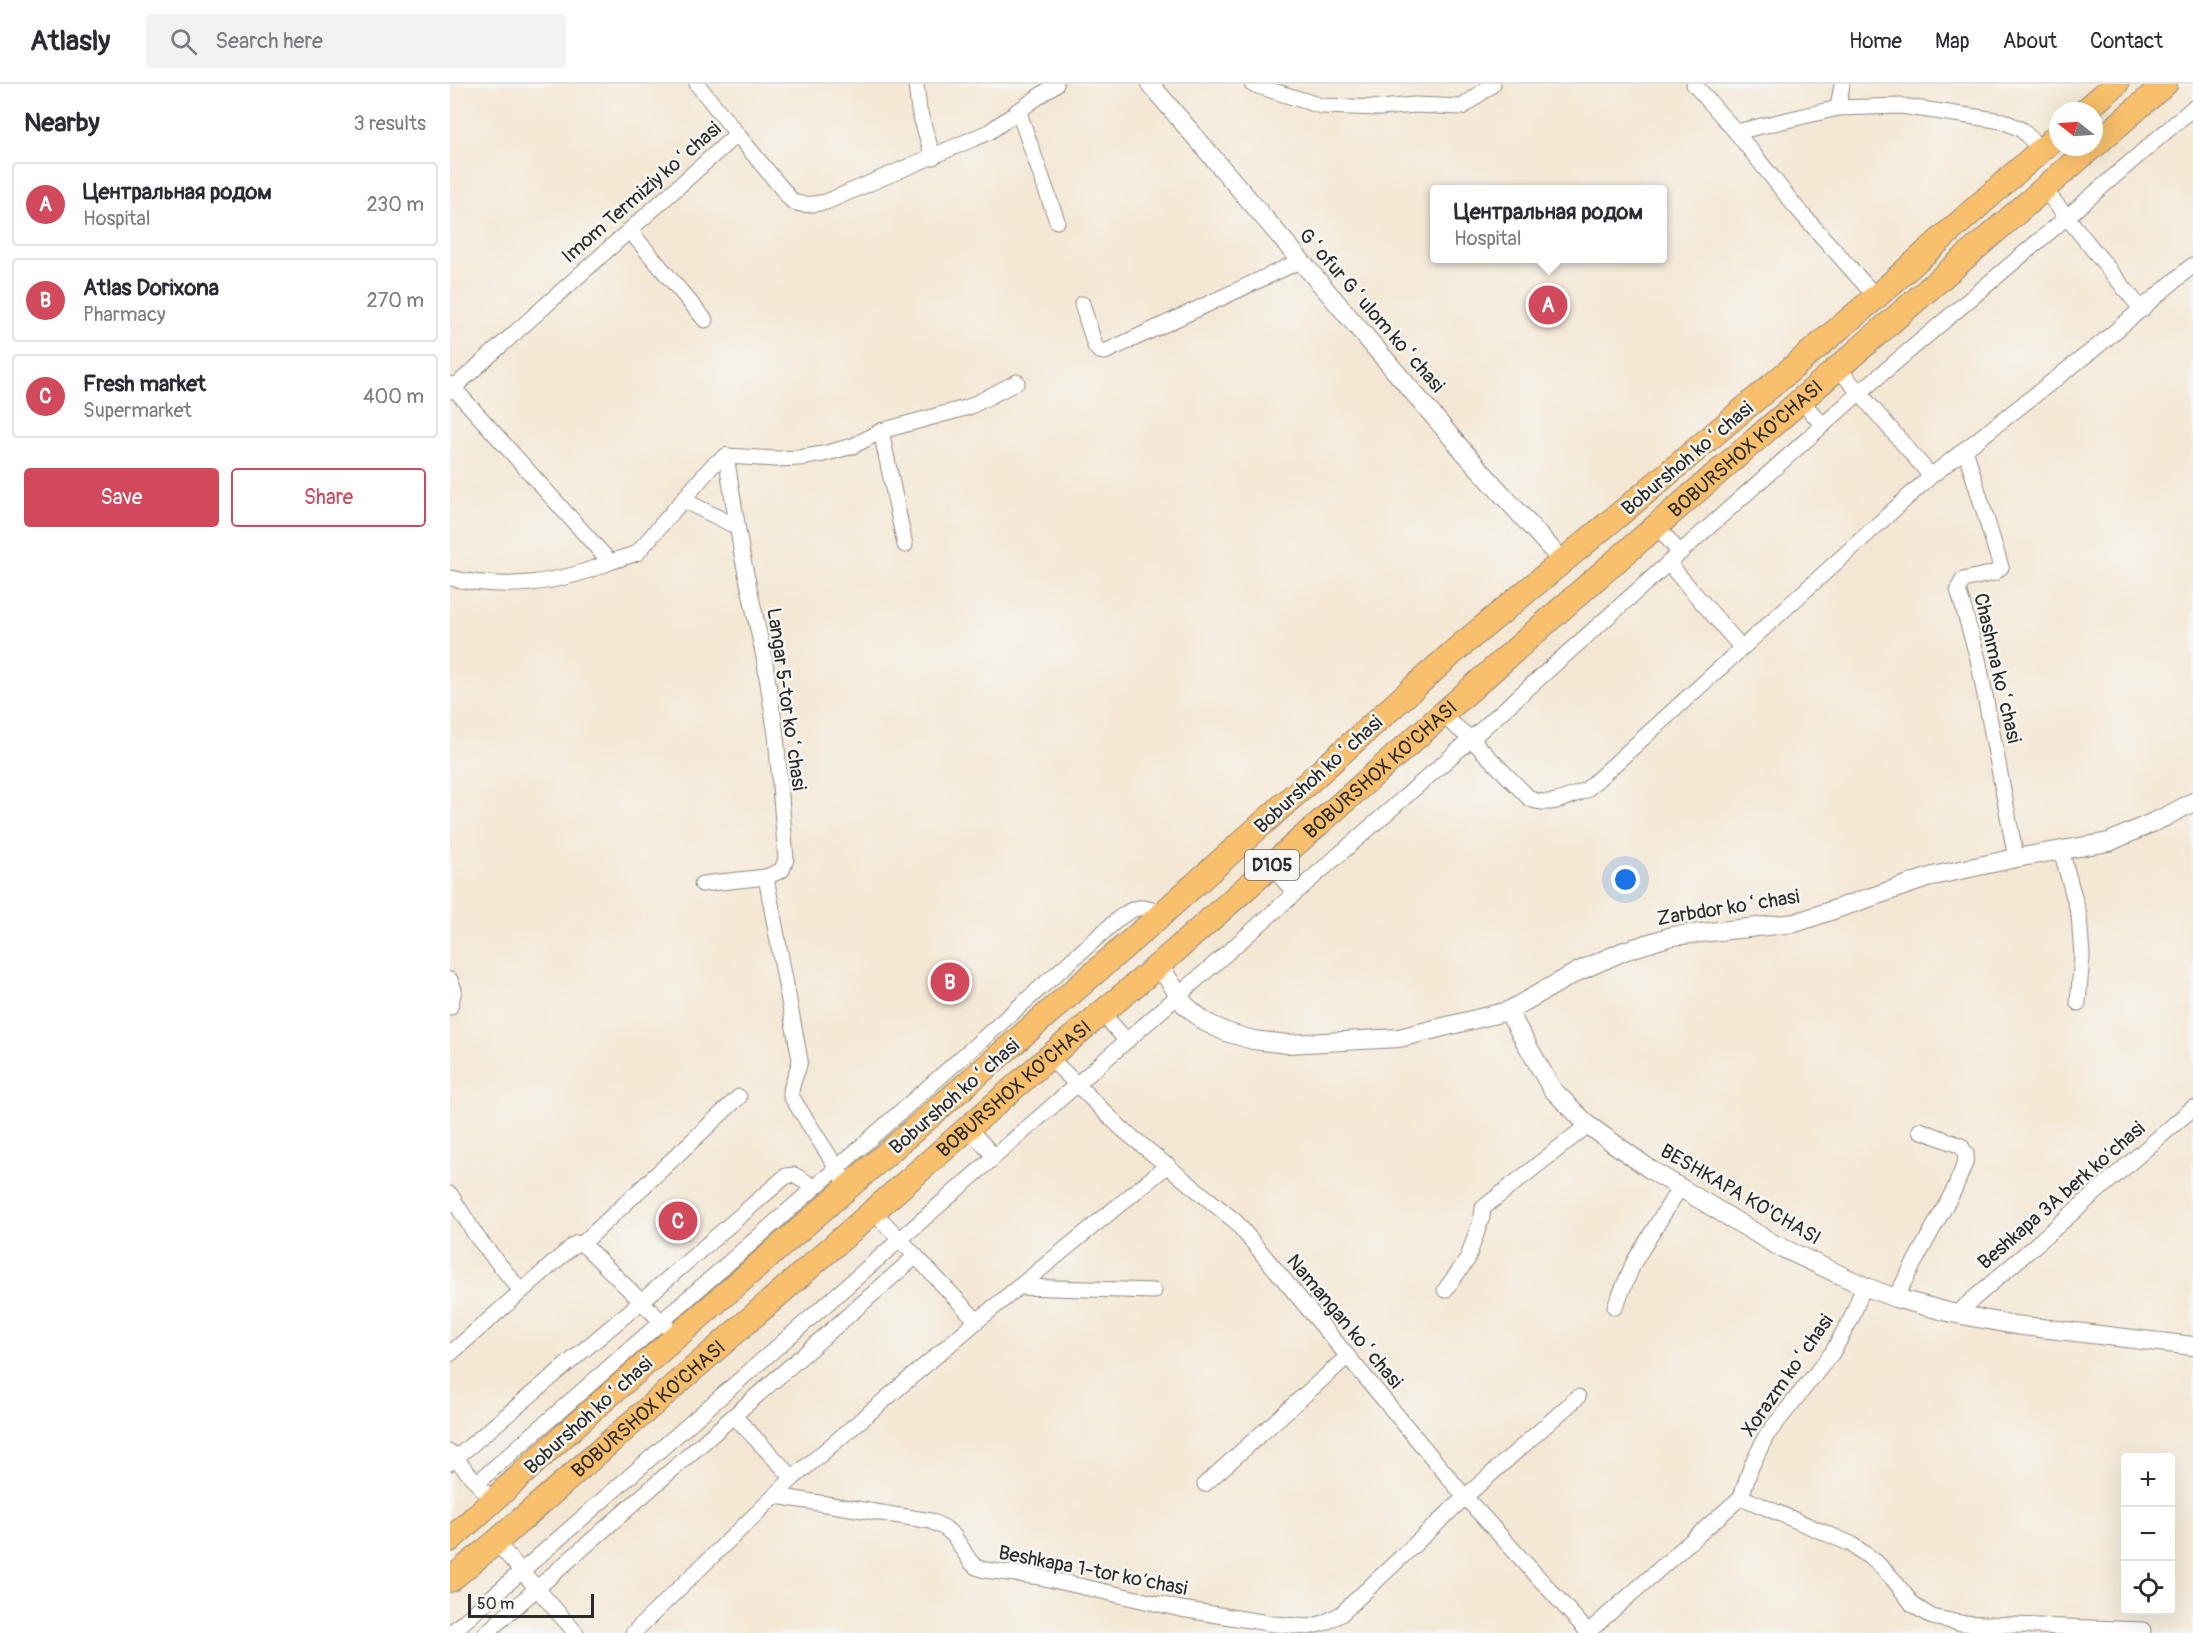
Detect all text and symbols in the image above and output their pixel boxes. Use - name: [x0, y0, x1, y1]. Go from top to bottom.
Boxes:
- search box: [146, 14, 566, 68]
- text: Atlasly: [30, 24, 110, 59]
- icon: search: [167, 25, 200, 58]
- text: Search here: [215, 27, 323, 55]
- text: Home: [1849, 28, 1902, 55]
- text: Map: [1935, 28, 1970, 55]
- text: About: [2003, 28, 2057, 55]
- text: Contact: [2090, 28, 2163, 55]
- north arrow: [2049, 102, 2103, 156]
- text: Nearby: [24, 107, 100, 139]
- text: 3 results: [354, 111, 426, 136]
- street label: Imom Termiziy koʻchasi: [556, 116, 726, 268]
- text: Центральная родом: [83, 178, 272, 206]
- popup: [1430, 185, 1667, 263]
- text: A: [39, 192, 52, 217]
- text: 230 m: [367, 192, 424, 217]
- text: Центральная родом: [1454, 198, 1643, 226]
- text: Hospital: [83, 206, 150, 231]
- street label: Gʻofur Gʻulom koʻchasi: [1293, 223, 1450, 398]
- text: Hospital: [1454, 226, 1522, 251]
- text: Atlas Dorixona: [83, 274, 219, 302]
- pin: A: [1528, 282, 1568, 328]
- text: B: [40, 288, 51, 313]
- text: 270 m: [366, 288, 424, 313]
- text: Pharmacy: [83, 302, 166, 327]
- text: Fresh market: [83, 370, 206, 398]
- street label: BOBURSHOX KO'CHASI: [1663, 375, 1828, 523]
- text: C: [39, 384, 52, 409]
- text: 400 m: [363, 384, 424, 409]
- street label: Boburshoh koʻchasi: [1616, 396, 1758, 521]
- text: Supermarket: [83, 398, 192, 423]
- button: Save: [24, 468, 219, 527]
- button: Share: [231, 468, 426, 527]
- street label: Chashma koʻchasi: [1968, 591, 2027, 746]
- street label: Langar 5-tor koʻchasi: [761, 606, 812, 792]
- street label: BOBURSHOX KO'CHASI: [1298, 695, 1463, 844]
- street label: Boburshoh koʻchasi: [1249, 710, 1388, 839]
- road number: D105: [1245, 850, 1299, 880]
- your location: [1611, 865, 1640, 894]
- street label: Zarbdor koʻchasi: [1655, 884, 1801, 931]
- pin: B: [930, 960, 970, 1004]
- street label: BOBURSHOX KO'CHASI: [932, 1015, 1097, 1163]
- street label: Boburshoh koʻchasi: [884, 1033, 1025, 1160]
- street label: Beshkapa 3A berk koʼchasi: [1973, 1116, 2150, 1275]
- street label: BESHKAPA KO'CHASI: [1656, 1138, 1825, 1251]
- pin: C: [658, 1198, 698, 1244]
- street label: Namangan koʻchasi: [1281, 1249, 1408, 1393]
- street label: Xorazm koʻchasi: [1736, 1309, 1839, 1441]
- street label: BOBURSHOX KO'CHASI: [566, 1335, 731, 1483]
- street label: Boburshoh koʻchasi: [519, 1351, 658, 1480]
- map controls: [2121, 1453, 2175, 1615]
- button: +: [2121, 1453, 2175, 1507]
- button: −: [2121, 1507, 2175, 1561]
- street label: Beshkapa 1-tor koʼchasi: [996, 1540, 1190, 1601]
- button: locate: [2121, 1561, 2175, 1615]
- scale bar: [468, 1591, 594, 1618]
- text: 50 m: [477, 1594, 514, 1614]

